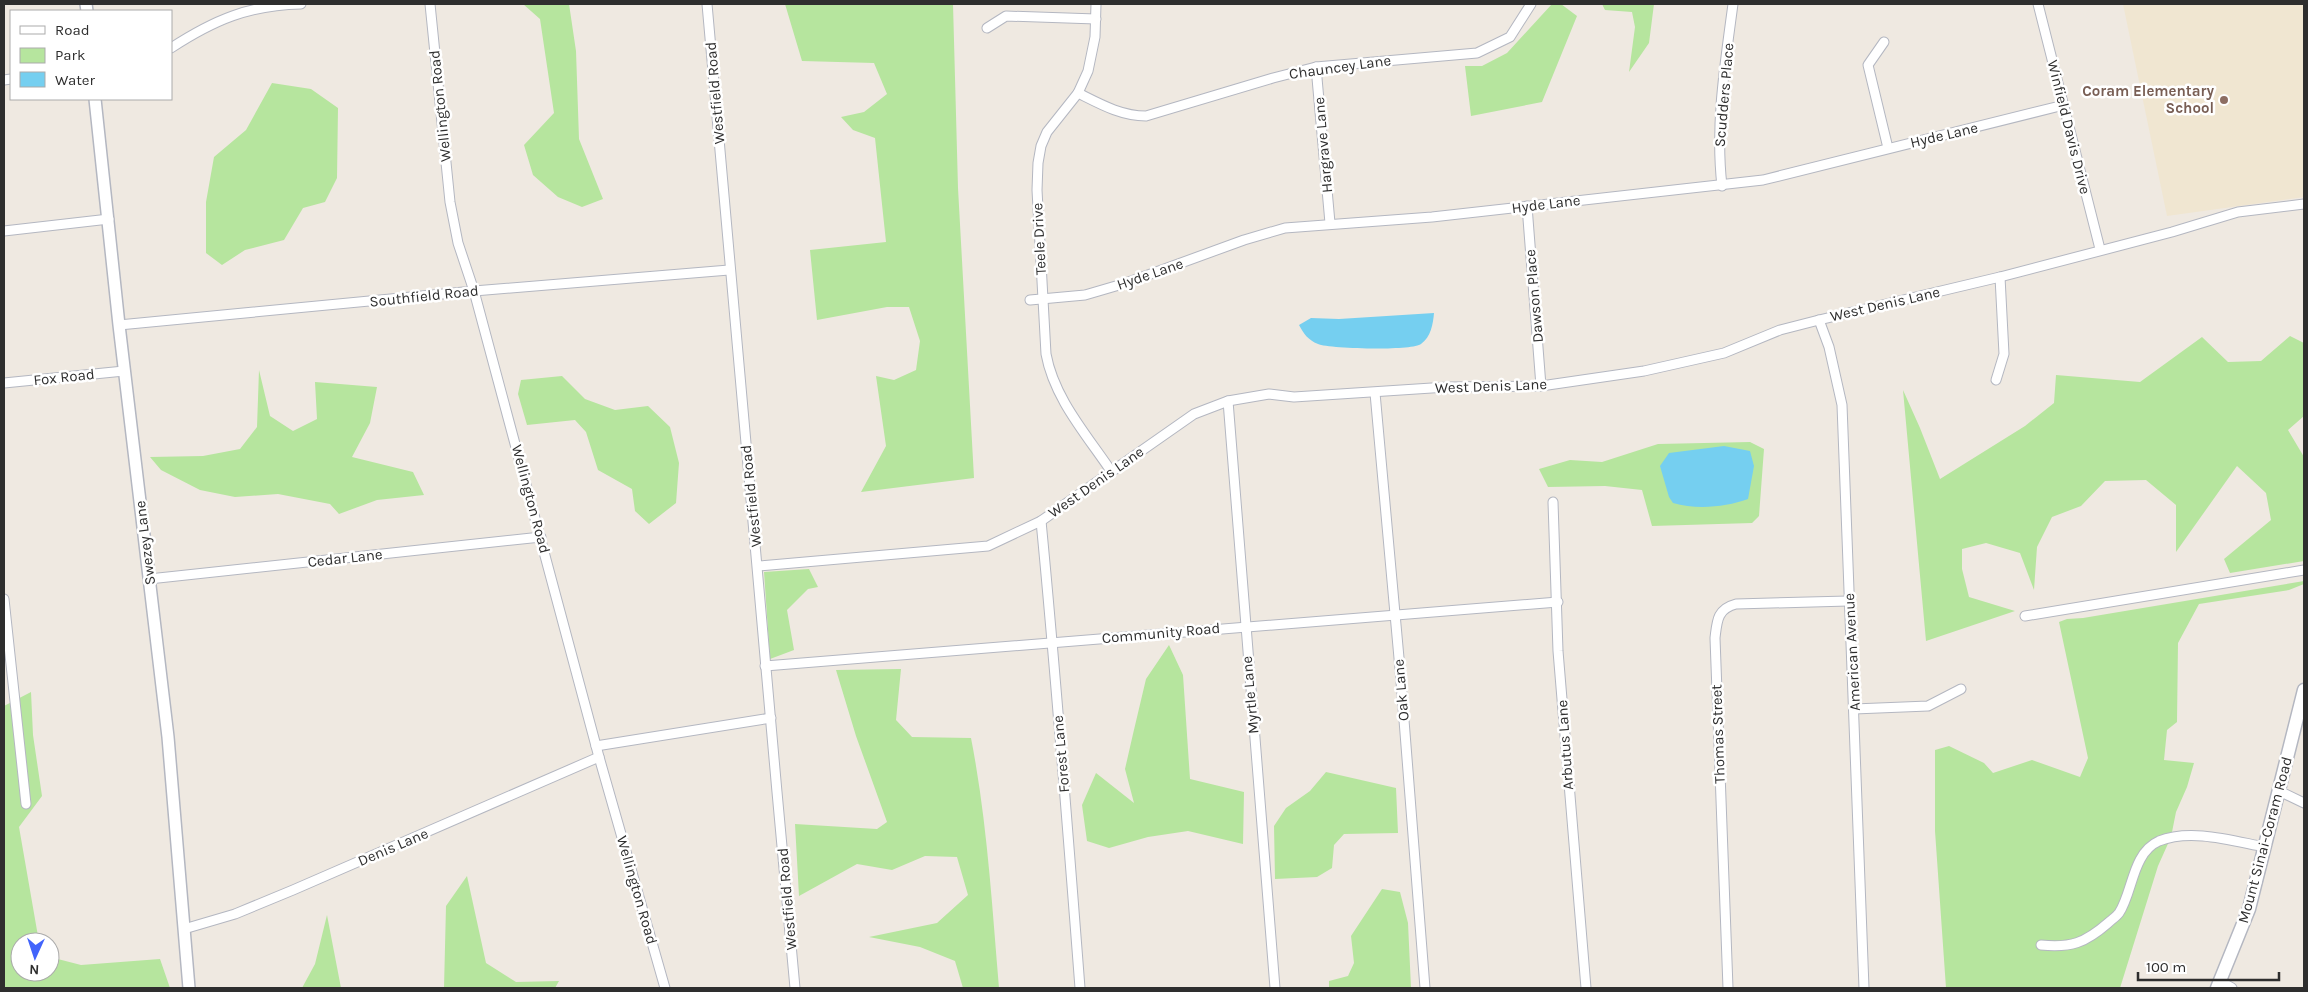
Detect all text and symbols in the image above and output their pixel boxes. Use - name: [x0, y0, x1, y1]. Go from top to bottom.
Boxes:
- legend: [10, 10, 172, 100]
- text: Road: [55, 21, 90, 39]
- street label: Westfield Road: [702, 41, 728, 145]
- street label: Scudders Place: [1710, 42, 1738, 148]
- text: Park: [55, 46, 85, 64]
- street label: Wellington Road: [425, 49, 455, 163]
- street label: Chauncey Lane: [1288, 51, 1392, 83]
- street label: Winfield Davis Drive: [2044, 58, 2094, 196]
- text: Water: [55, 71, 96, 89]
- place label: Coram Elementary School: [2082, 82, 2214, 117]
- marker: Coram Elementary School: [2218, 94, 2230, 106]
- street label: Hargrave Lane: [1310, 96, 1336, 194]
- street label: Hyde Lane: [1908, 118, 1980, 152]
- street label: Hyde Lane: [1511, 191, 1581, 217]
- street label: Teele Drive: [1028, 202, 1050, 276]
- street label: Dawson Place: [1521, 248, 1547, 344]
- street label: Hyde Lane: [1114, 254, 1186, 294]
- street label: Southfield Road: [369, 281, 479, 311]
- street label: West Denis Lane: [1828, 283, 1942, 325]
- street label: Fox Road: [33, 365, 95, 389]
- street label: West Denis Lane: [1435, 375, 1547, 397]
- street label: West Denis Lane: [1045, 442, 1147, 522]
- street label: Wellington Road: [508, 443, 554, 555]
- street label: Westfield Road: [737, 444, 765, 548]
- street label: Swezey Lane: [131, 500, 159, 586]
- street label: Cedar Lane: [307, 545, 383, 571]
- street label: American Avenue: [1840, 592, 1864, 712]
- street label: Community Road: [1101, 619, 1221, 647]
- street label: Myrtle Lane: [1238, 655, 1262, 735]
- street label: Oak Lane: [1389, 658, 1413, 722]
- street label: Thomas Street: [1707, 684, 1729, 784]
- street label: Arbutus Lane: [1553, 699, 1577, 791]
- street label: Forest Lane: [1049, 714, 1073, 794]
- street label: Mount Sinai-Coram Road: [2234, 755, 2296, 925]
- street label: Denis Lane: [355, 824, 431, 870]
- street label: Wellington Road: [613, 834, 661, 946]
- street label: Westfield Road: [774, 847, 800, 951]
- north arrow: [10, 932, 60, 982]
- scale bar: [2138, 950, 2279, 982]
- text: 100 m: [2146, 958, 2186, 976]
- text: N: [29, 961, 40, 978]

